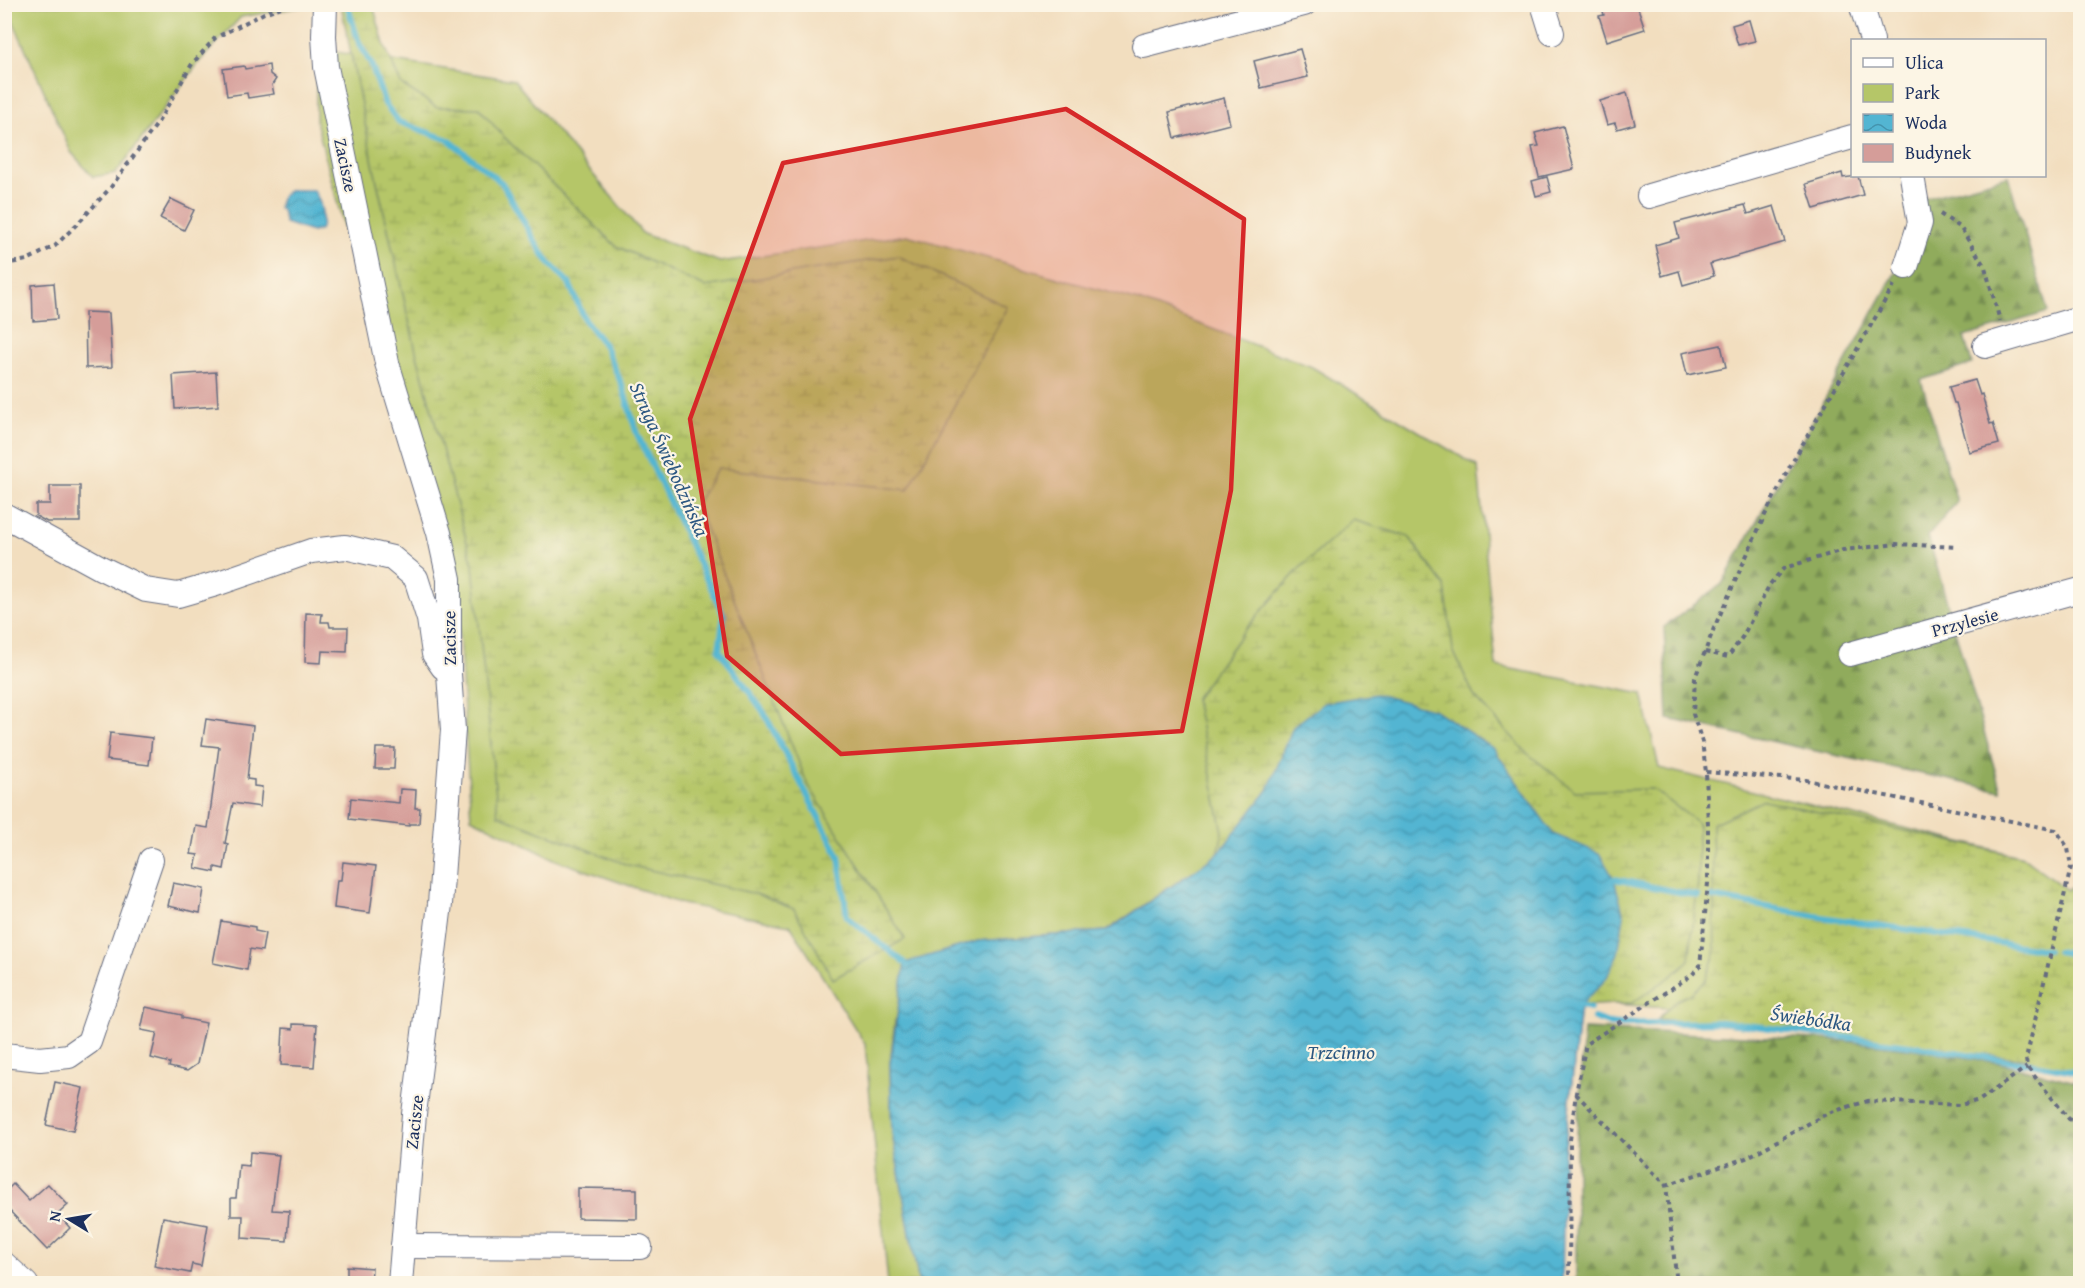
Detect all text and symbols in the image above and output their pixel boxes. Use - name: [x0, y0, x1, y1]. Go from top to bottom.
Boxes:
- legend: [1851, 39, 2046, 177]
- text: Ulica: [1905, 49, 1944, 76]
- text: Park: [1905, 79, 1941, 106]
- text: Woda: [1905, 109, 1947, 136]
- street label: Zacisze: [327, 136, 365, 194]
- text: Budynek: [1905, 139, 1972, 166]
- water label: Struga Świebodzińska: [623, 377, 717, 542]
- street label: Przylesie: [1929, 600, 2001, 644]
- street label: Zacisze: [435, 610, 463, 666]
- water label: Świebódka: [1769, 998, 1854, 1038]
- water label: Trzcinno: [1307, 1037, 1375, 1066]
- street label: Zacisze: [398, 1093, 430, 1151]
- north arrow: [39, 1189, 99, 1249]
- text: N: [41, 1208, 67, 1224]

